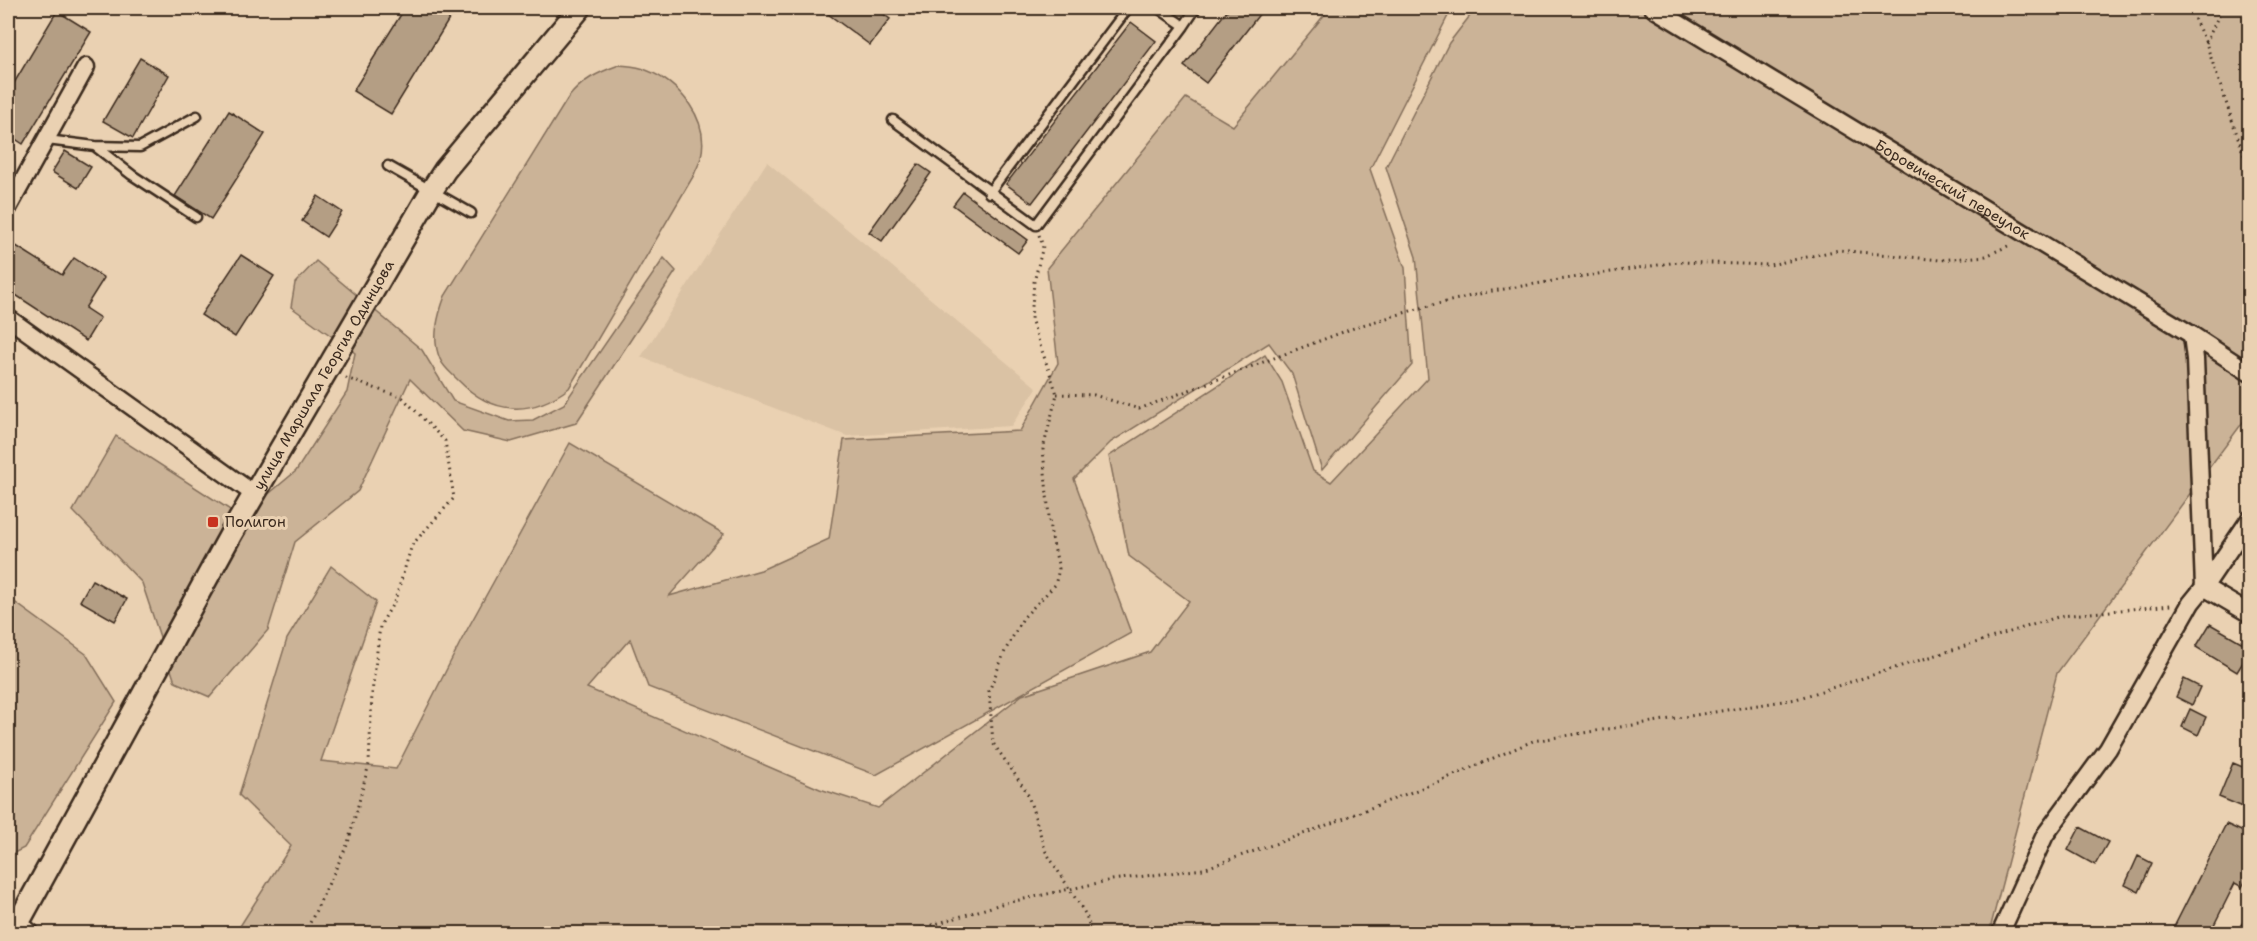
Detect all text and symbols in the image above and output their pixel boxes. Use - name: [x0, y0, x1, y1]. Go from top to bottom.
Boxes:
- street label: Боровический переулок: [1871, 135, 2033, 244]
- street label: улица Маршала Георгия Одинцова: [249, 256, 399, 494]
- place label: Полигон: [225, 512, 286, 532]
- marker: Полигон: [206, 515, 220, 529]

